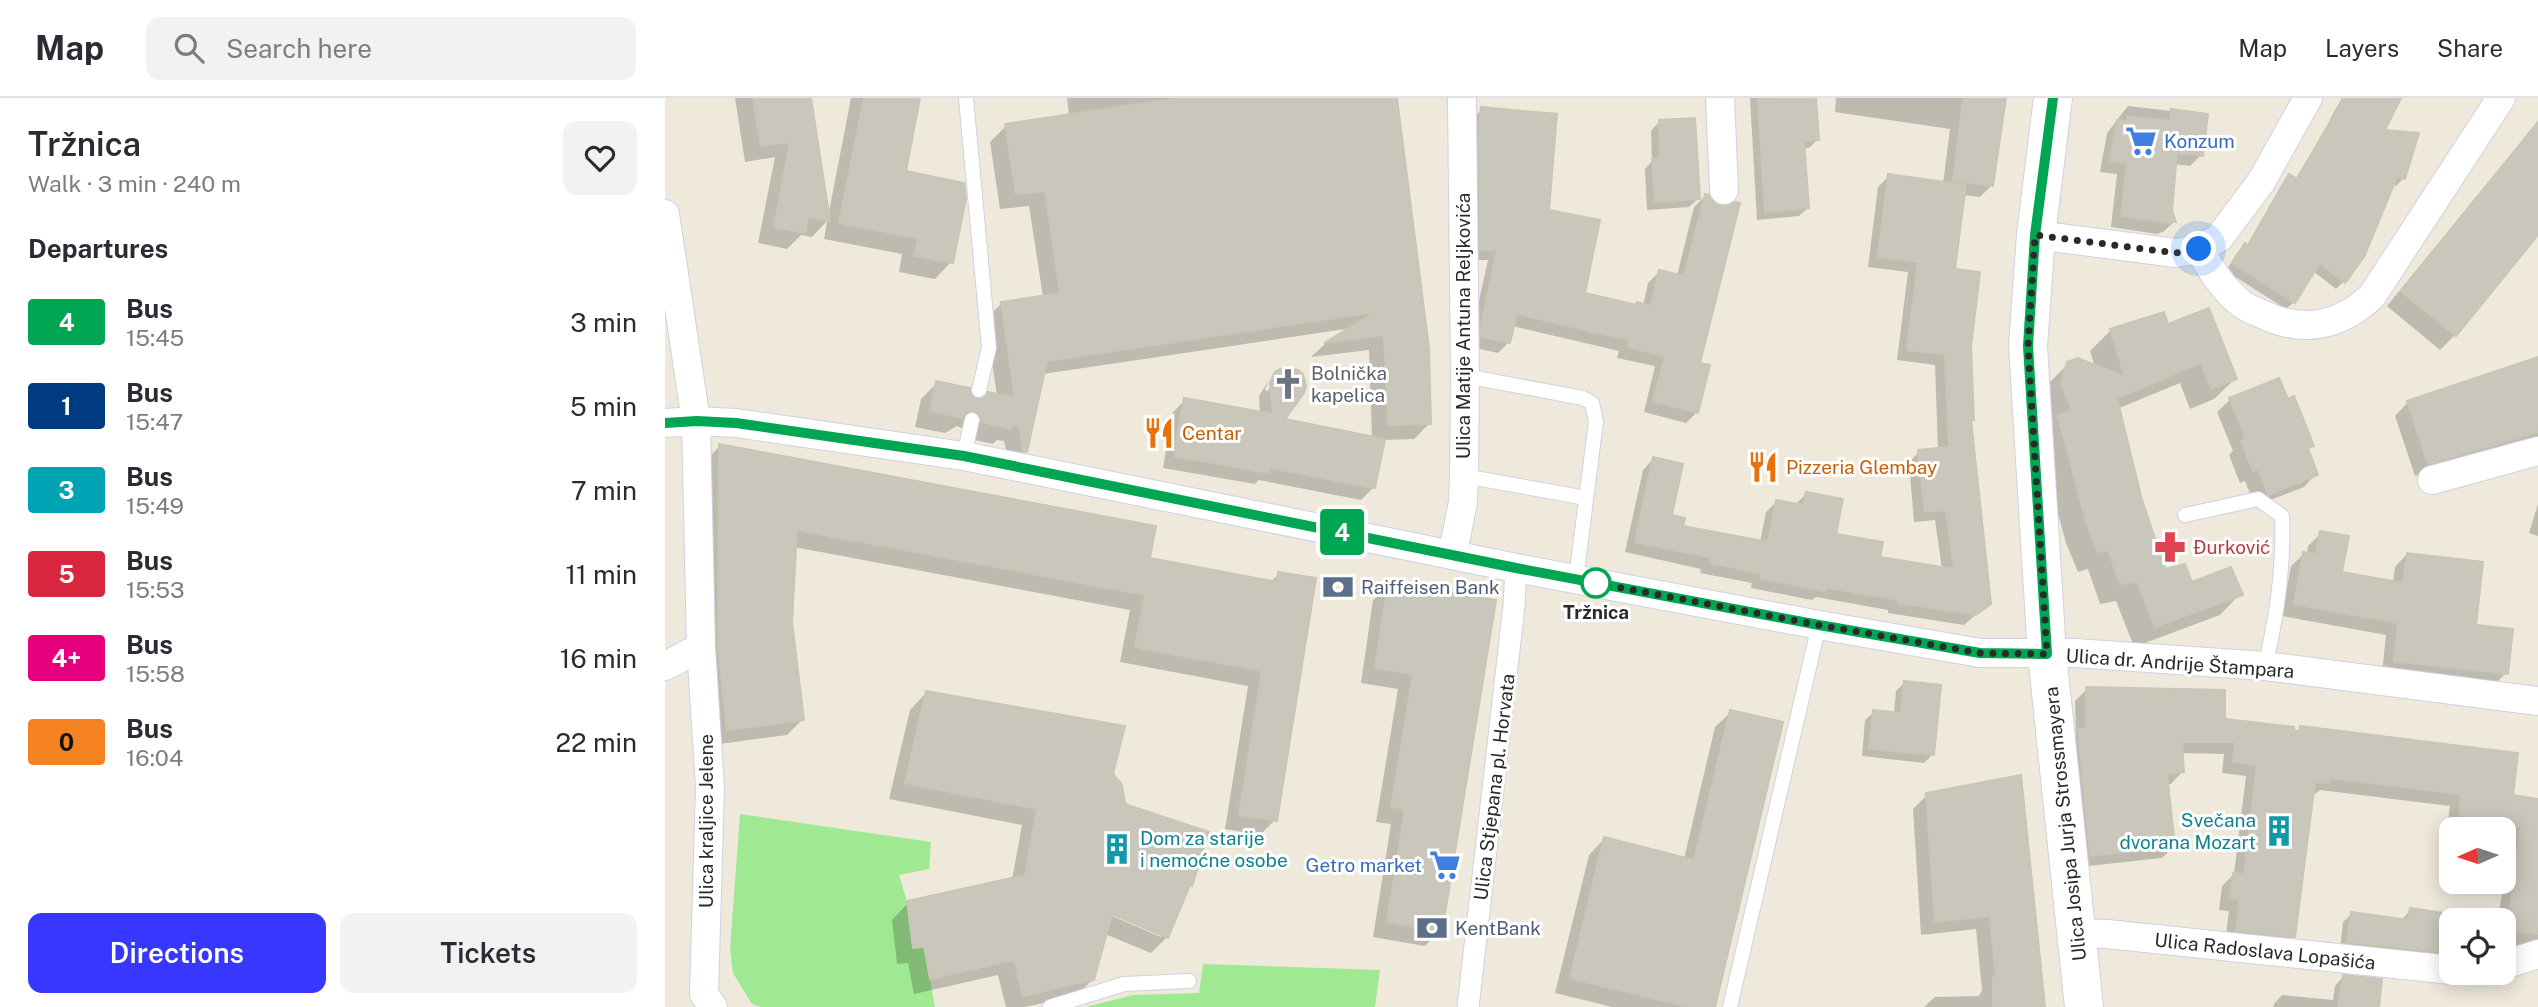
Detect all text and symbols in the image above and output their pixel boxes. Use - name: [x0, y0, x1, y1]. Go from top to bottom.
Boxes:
- search box: [146, 17, 636, 80]
- text: Map: [35, 29, 104, 67]
- icon: search: [170, 29, 208, 67]
- text: Search here: [226, 33, 372, 64]
- text: Map: [2238, 34, 2287, 62]
- text: Layers: [2325, 34, 2399, 62]
- text: Share: [2437, 34, 2503, 62]
- button: heart: [563, 121, 637, 195]
- supermarket icon: Konzum: [2124, 124, 2158, 158]
- text: Tržnica: [28, 125, 141, 163]
- place label: Konzum: [2164, 130, 2235, 152]
- text: Walk · 3 min · 240 m: [28, 170, 241, 197]
- street label: Ulica Matije Antuna Reljkovića: [1452, 193, 1474, 459]
- your location: [2181, 231, 2216, 266]
- text: Departures: [28, 233, 168, 264]
- text: Bus: [126, 293, 173, 324]
- text: 3 min: [570, 307, 637, 338]
- text: 4: [59, 308, 74, 336]
- text: 15:45: [126, 324, 184, 351]
- place label: Bolnička kapelica: [1311, 362, 1387, 406]
- church icon: Bolnička kapelica: [1271, 367, 1305, 401]
- text: Bus: [126, 377, 173, 408]
- text: 5 min: [570, 391, 637, 422]
- text: 1: [61, 392, 72, 420]
- text: 15:47: [126, 408, 183, 435]
- restaurant icon: Centar: [1142, 416, 1176, 450]
- place label: Centar: [1182, 422, 1242, 444]
- restaurant icon: Pizzeria Glembay: [1746, 450, 1780, 484]
- place label: Pizzeria Glembay: [1786, 456, 1937, 478]
- text: Bus: [126, 461, 173, 492]
- text: 7 min: [571, 475, 637, 506]
- text: 3: [59, 476, 74, 504]
- text: 15:49: [126, 492, 184, 519]
- line badge: 4: [1319, 509, 1365, 555]
- text: 4: [1334, 518, 1350, 546]
- pharmacy icon: Đurković: [2153, 530, 2187, 564]
- place label: Đurković: [2193, 536, 2270, 558]
- text: Bus: [126, 545, 173, 576]
- text: 11 min: [565, 559, 637, 590]
- text: 5: [58, 560, 75, 588]
- marker: Tržnica: [1581, 568, 1611, 598]
- bank icon: Raiffeisen Bank: [1321, 570, 1355, 604]
- text: 15:53: [126, 576, 185, 603]
- place label: Raiffeisen Bank: [1361, 576, 1500, 598]
- place label: Tržnica: [1563, 601, 1629, 623]
- text: Bus: [126, 629, 173, 660]
- text: 16 min: [560, 643, 637, 674]
- text: 4+: [52, 644, 81, 672]
- street label: Ulica dr. Andrije Štampara: [2065, 644, 2295, 682]
- text: 15:58: [126, 660, 185, 687]
- street label: Ulica Stjepana pl. Horvata: [1469, 672, 1519, 902]
- street label: Ulica Josipa Jurja Strossmayera: [2040, 686, 2090, 962]
- text: Bus: [126, 713, 173, 744]
- text: 22 min: [556, 727, 637, 758]
- text: 0: [59, 728, 74, 756]
- street label: Ulica kraljice Jelene: [695, 734, 717, 908]
- text: 16:04: [126, 744, 183, 771]
- place label: Svečana dvorana Mozart: [2119, 809, 2256, 853]
- building icon: Svečana dvorana Mozart: [2262, 814, 2296, 848]
- north arrow: [2439, 817, 2517, 894]
- map controls: [2439, 817, 2516, 985]
- place label: Dom za starije i nemoćne osobe: [1140, 827, 1288, 871]
- building icon: Dom za starije i nemoćne osobe: [1100, 832, 1134, 866]
- supermarket icon: Getro market: [1428, 848, 1462, 882]
- place label: Getro market: [1306, 854, 1422, 876]
- button: locate: [2439, 908, 2516, 985]
- bank icon: KentBank: [1415, 911, 1449, 945]
- button: Directions: [28, 913, 326, 993]
- button: Tickets: [340, 913, 637, 993]
- place label: KentBank: [1455, 917, 1541, 939]
- street label: Ulica Radoslava Lopašića: [2153, 928, 2377, 974]

